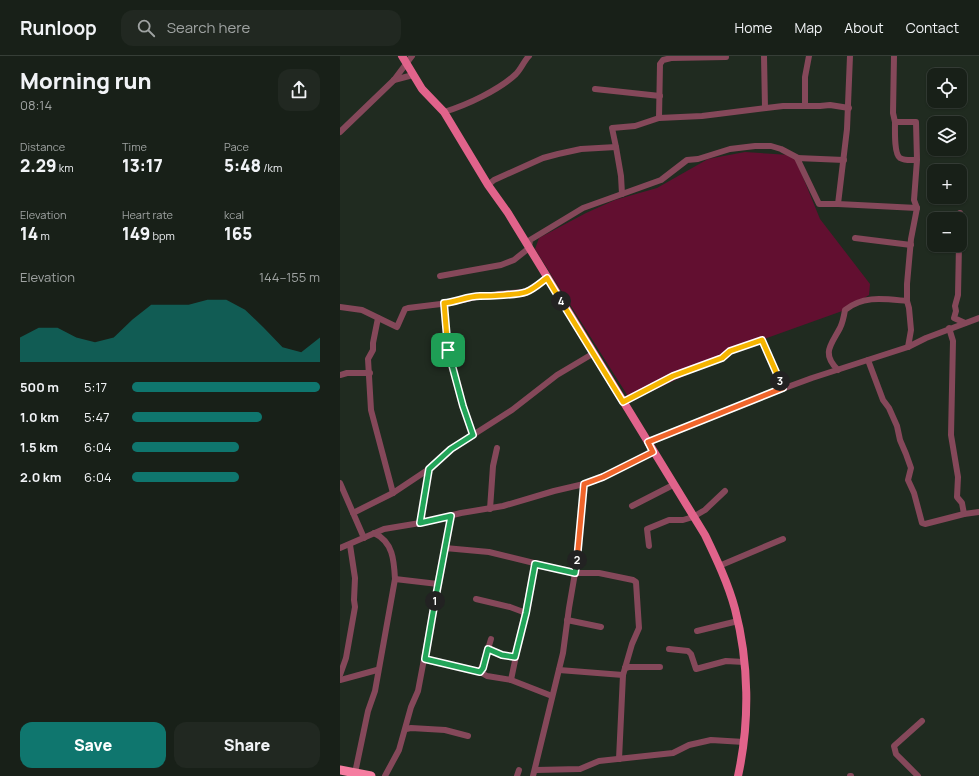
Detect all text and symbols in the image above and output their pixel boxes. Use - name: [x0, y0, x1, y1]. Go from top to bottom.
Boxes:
- search box: [121, 10, 401, 46]
- text: Runloop: [20, 15, 97, 41]
- icon: search: [135, 17, 157, 39]
- text: Search here: [167, 17, 250, 38]
- text: Home: [735, 18, 772, 37]
- text: Map: [794, 18, 822, 37]
- text: About: [844, 18, 884, 37]
- text: Contact: [906, 18, 959, 37]
- text: Morning run: [20, 66, 151, 96]
- map controls: [927, 68, 967, 252]
- button: locate: [927, 68, 967, 108]
- button: share: [278, 69, 320, 111]
- text: 08:14: [20, 96, 52, 114]
- button: layers: [927, 116, 967, 156]
- text: Distance: [20, 139, 65, 154]
- text: Time: [122, 139, 147, 154]
- text: Pace: [224, 139, 249, 154]
- text: 2.29: [20, 154, 57, 177]
- text: 13:17: [122, 154, 163, 177]
- text: 5:48: [224, 154, 261, 177]
- text: km: [57, 160, 74, 175]
- text: /km: [261, 160, 282, 175]
- button: +: [927, 164, 967, 204]
- text: Elevation: [20, 207, 66, 222]
- text: Heart rate: [122, 207, 173, 222]
- text: kcal: [224, 207, 244, 222]
- button: −: [927, 212, 967, 252]
- text: 14: [20, 222, 38, 245]
- text: 149: [122, 222, 150, 245]
- text: 165: [224, 222, 252, 245]
- text: m: [38, 228, 50, 243]
- text: bpm: [150, 228, 175, 243]
- text: Elevation: [20, 268, 75, 286]
- text: 144–155 m: [259, 268, 320, 286]
- pin: 4: [551, 291, 571, 311]
- text: 4: [558, 293, 564, 308]
- pin: [431, 333, 465, 367]
- icon: arrive: [437, 339, 459, 361]
- pin: 3: [770, 371, 790, 391]
- text: 3: [777, 373, 783, 388]
- text: 500 m: [20, 378, 59, 396]
- text: 5:17: [84, 378, 107, 396]
- text: 1.0 km: [20, 408, 59, 426]
- text: 5:47: [84, 408, 110, 426]
- text: 1.5 km: [20, 438, 58, 456]
- text: 6:04: [84, 438, 112, 456]
- text: 2.0 km: [20, 468, 62, 486]
- text: 6:04: [84, 468, 112, 486]
- pin: 2: [567, 550, 587, 570]
- text: 2: [574, 552, 580, 567]
- pin: 1: [425, 591, 445, 611]
- text: 1: [433, 593, 437, 608]
- button: Save: [20, 722, 166, 768]
- button: Share: [174, 722, 320, 768]

